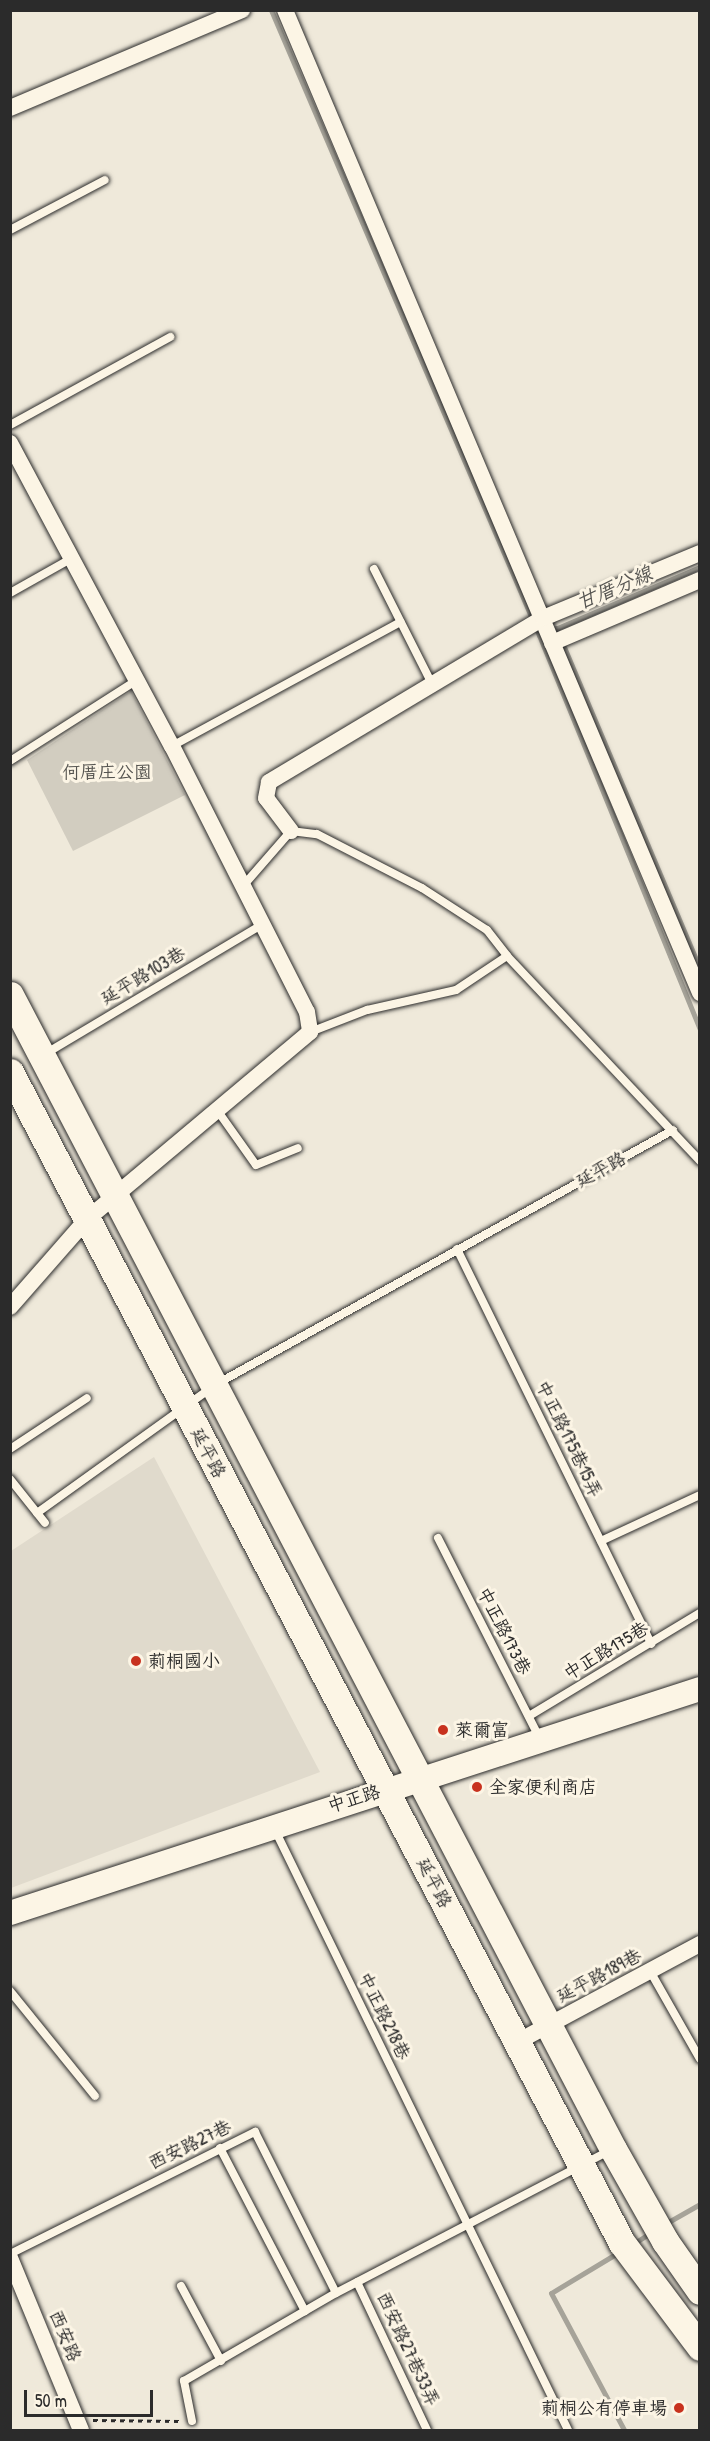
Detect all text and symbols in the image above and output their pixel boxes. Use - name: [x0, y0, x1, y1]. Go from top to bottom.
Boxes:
- water label: 甘厝分線: [572, 560, 656, 614]
- park label: 何厝庄公園: [62, 761, 152, 783]
- street label: 延平路103巷: [97, 942, 189, 1010]
- street label: 延平路: [572, 1147, 630, 1193]
- street label: 中正路175巷15弄: [531, 1377, 607, 1501]
- street label: 延平路: [186, 1424, 230, 1482]
- street label: 中正路173巷: [473, 1584, 535, 1678]
- street label: 中正路175巷: [560, 1617, 652, 1685]
- place label: 莿桐國小: [148, 1650, 220, 1672]
- marker: 莿桐國小: [129, 1654, 143, 1668]
- place label: 萊爾富: [455, 1719, 509, 1741]
- marker: 萊爾富: [436, 1723, 450, 1737]
- place label: 全家便利商店: [489, 1776, 597, 1798]
- marker: 全家便利商店: [470, 1780, 484, 1794]
- street label: 中正路: [325, 1781, 383, 1817]
- street label: 延平路: [412, 1854, 456, 1912]
- street label: 延平路189巷: [553, 1945, 645, 2007]
- street label: 中正路218巷: [354, 1969, 414, 2063]
- street label: 西安路27巷: [145, 2116, 235, 2174]
- street label: 西安路27巷33弄: [372, 2288, 444, 2410]
- street label: 西安路: [45, 2307, 85, 2365]
- scale bar: [27, 2378, 156, 2416]
- text: 50 m: [35, 2388, 67, 2413]
- place label: 莿桐公有停車場: [541, 2397, 667, 2419]
- marker: 莿桐公有停車場: [672, 2401, 686, 2415]

